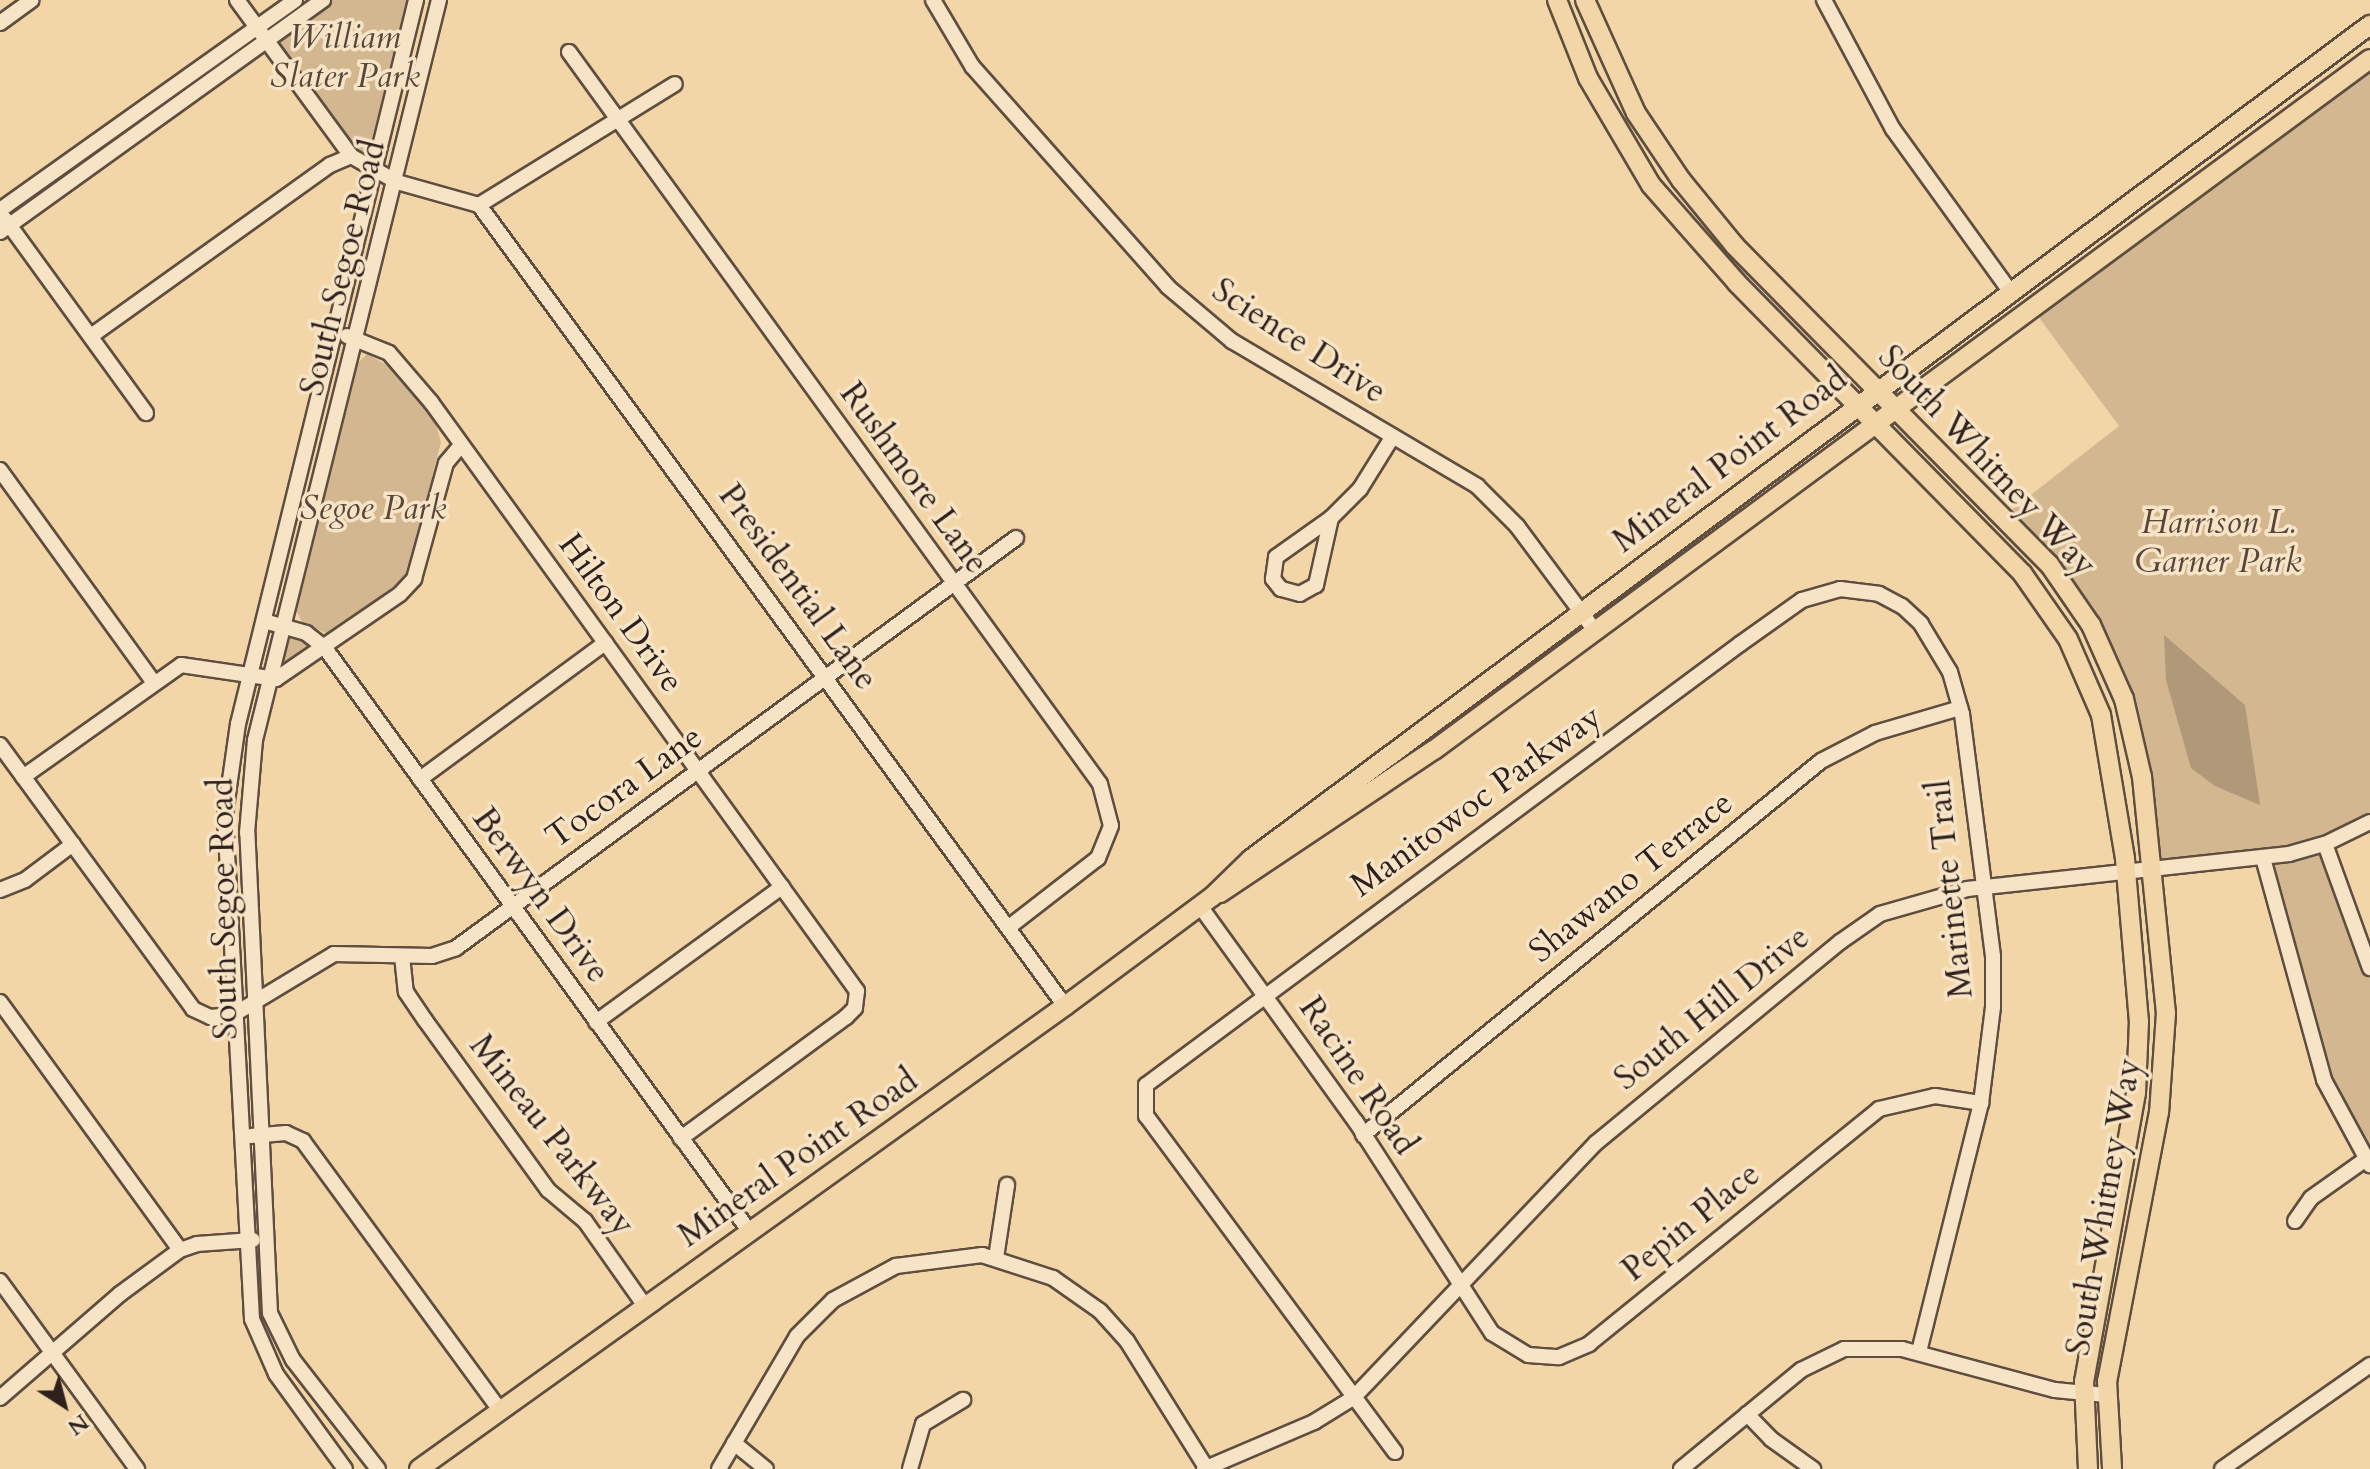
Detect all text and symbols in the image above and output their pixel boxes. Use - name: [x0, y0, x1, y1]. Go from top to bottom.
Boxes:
- park label: William Slater Park: [270, 17, 420, 96]
- street label: South Segoe Road: [292, 136, 394, 400]
- street label: Science Drive: [1204, 270, 1394, 412]
- street label: South Whitney Way: [1869, 337, 2105, 585]
- street label: Mineral Point Road: [1605, 358, 1855, 562]
- street label: Rushmore Lane: [831, 374, 997, 582]
- street label: Presidential Lane: [710, 476, 886, 698]
- park label: Segoe Park: [300, 489, 446, 529]
- park label: Harrison L. Garner Park: [2135, 502, 2301, 582]
- street label: Hilton Drive: [550, 526, 692, 700]
- street label: Manitowoc Parkway: [1343, 696, 1609, 906]
- street label: Tocora Lane: [538, 717, 710, 857]
- street label: South Segoe Road: [201, 778, 247, 1040]
- street label: Marinette Trail: [1918, 778, 1982, 1000]
- street label: Shawano Terrace: [1521, 782, 1741, 972]
- street label: Berwyn Drive: [464, 799, 618, 991]
- street label: South Hill Drive: [1606, 917, 1818, 1099]
- street label: Racine Road: [1290, 989, 1426, 1163]
- street label: Mineau Parkway: [461, 1026, 643, 1244]
- street label: South Whitney Way: [2058, 1055, 2150, 1359]
- street label: Mineral Point Road: [670, 1060, 926, 1256]
- street label: Pepin Place: [1614, 1154, 1768, 1290]
- north arrow: [24, 1365, 104, 1445]
- text: N: [62, 1407, 95, 1442]

